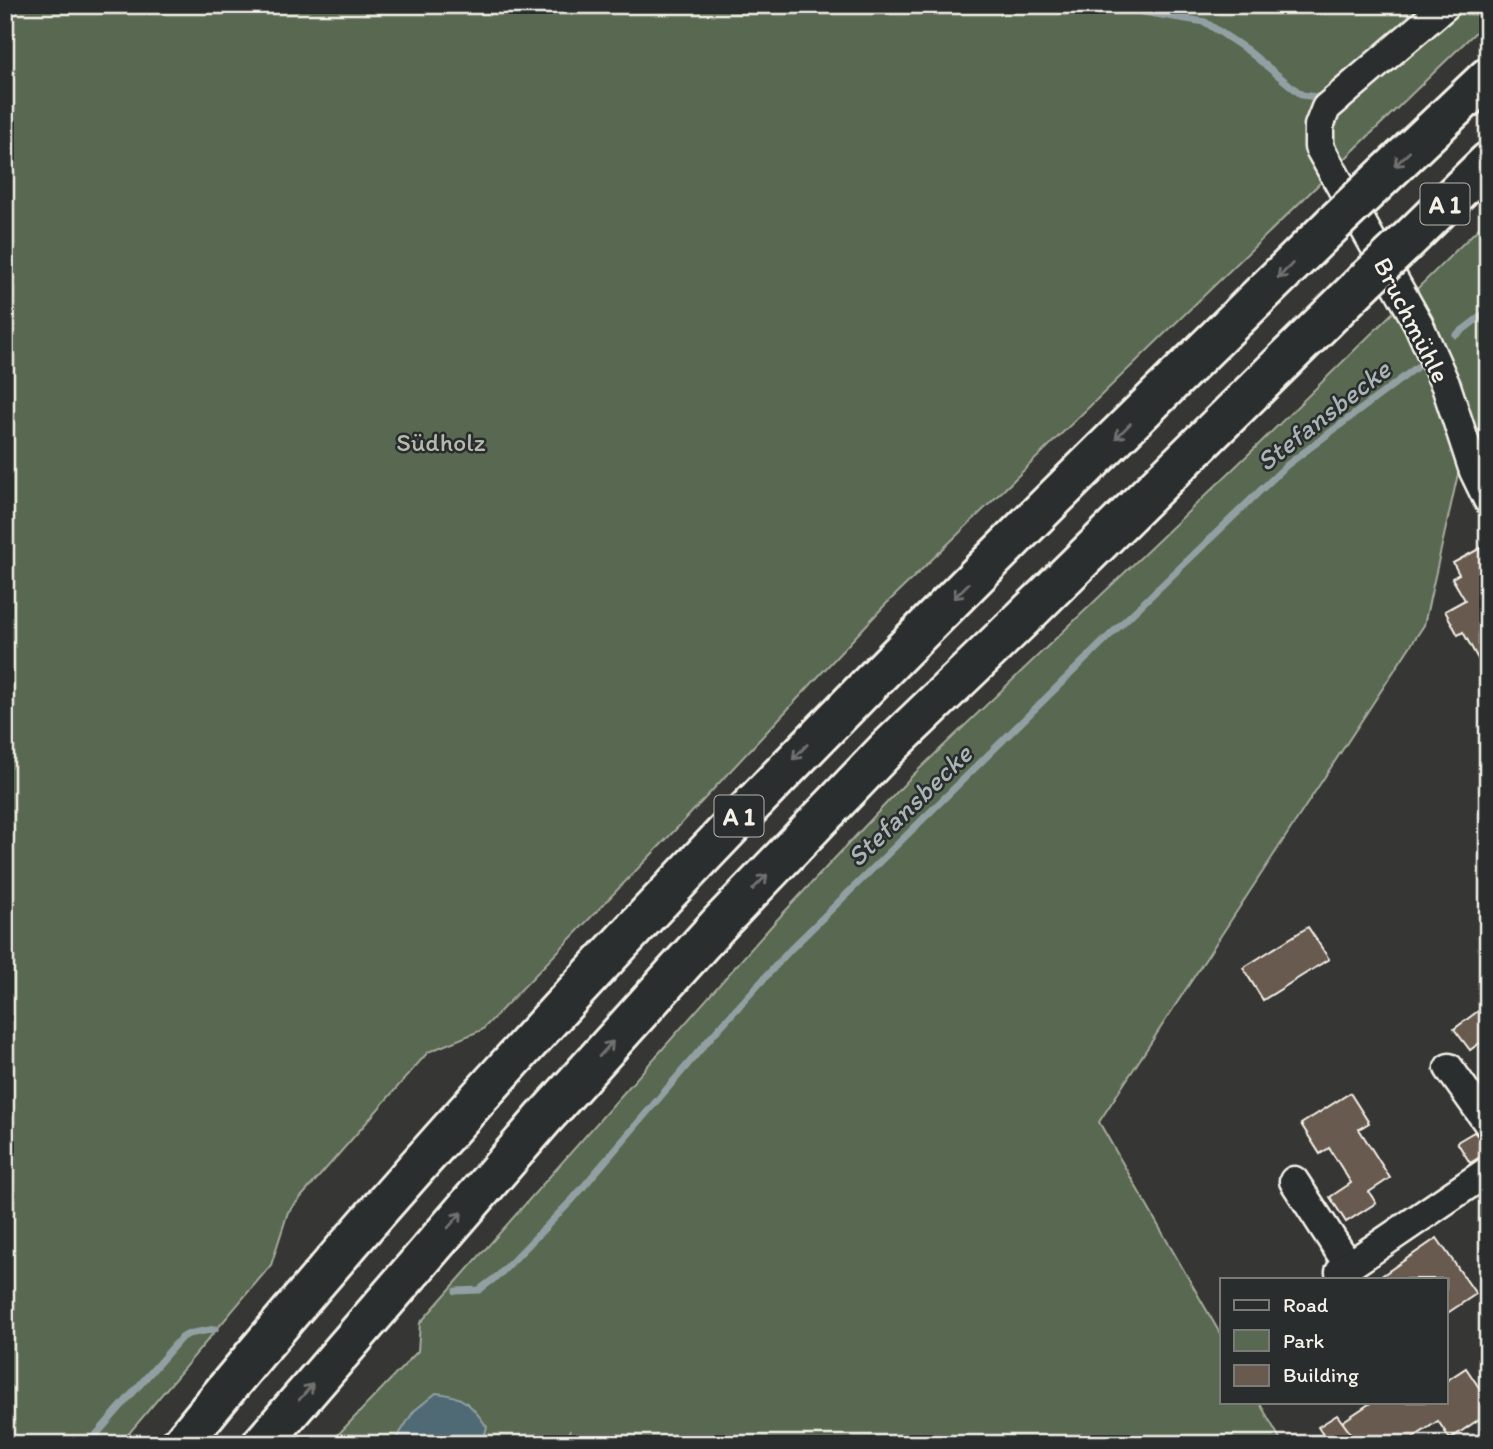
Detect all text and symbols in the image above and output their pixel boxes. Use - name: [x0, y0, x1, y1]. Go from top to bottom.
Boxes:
- one-way arrow: [1394, 150, 1411, 167]
- road number: A 1: [1420, 184, 1470, 224]
- street label: Bruchmühle: [1367, 252, 1457, 388]
- one-way arrow: [1276, 263, 1293, 280]
- water label: Stefansbecke: [1249, 351, 1398, 478]
- one-way arrow: [1114, 423, 1131, 440]
- park label: Südholz: [396, 426, 486, 458]
- one-way arrow: [953, 582, 970, 599]
- water label: Stefansbecke: [839, 736, 980, 873]
- one-way arrow: [792, 744, 809, 761]
- road number: A 1: [714, 796, 764, 836]
- one-way arrow: [751, 874, 768, 891]
- one-way arrow: [598, 1040, 614, 1058]
- one-way arrow: [447, 1211, 463, 1229]
- legend: [1220, 1278, 1448, 1404]
- text: Road: [1283, 1292, 1329, 1317]
- text: Park: [1283, 1328, 1325, 1353]
- text: Building: [1283, 1362, 1359, 1387]
- one-way arrow: [298, 1383, 314, 1401]

